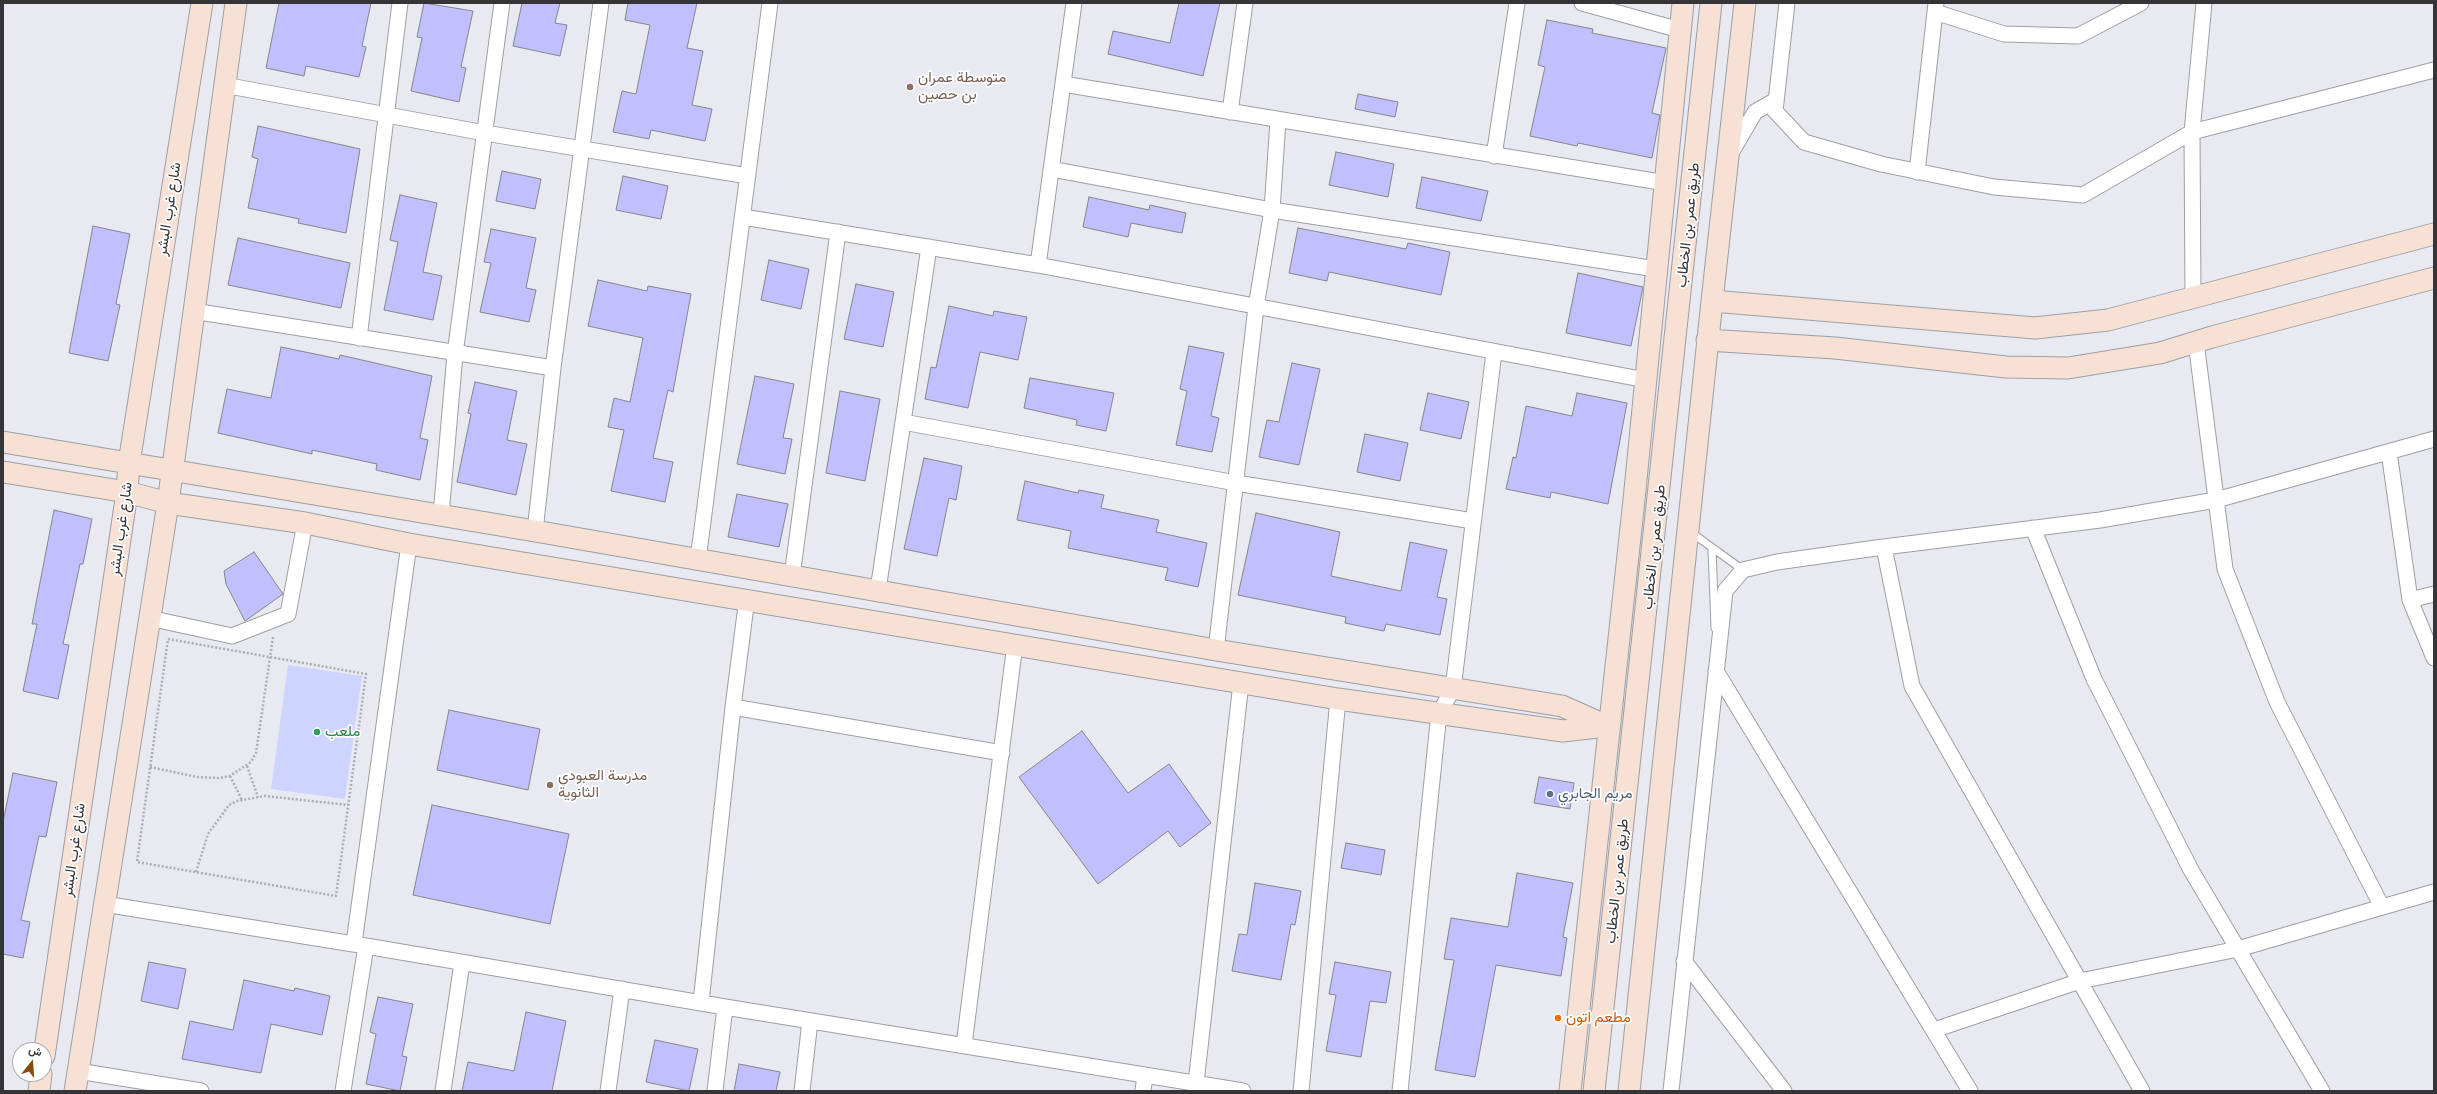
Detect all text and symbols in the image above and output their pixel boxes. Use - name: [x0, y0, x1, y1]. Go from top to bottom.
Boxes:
- place label: متوسطة عمران بن حصين: [918, 69, 1006, 104]
- marker: متوسطة عمران بن حصين: [905, 82, 915, 92]
- street label: شارع غرب البشر: [153, 161, 185, 257]
- street label: طريق عمر بن الخطاب: [1672, 162, 1704, 288]
- street label: شارع غرب البشر: [106, 481, 136, 577]
- street label: طريق عمر بن الخطاب: [1638, 484, 1670, 610]
- place label: ملعب: [325, 723, 360, 741]
- marker: ملعب: [312, 727, 322, 737]
- place label: مدرسة العبودي الثانوية: [558, 767, 647, 802]
- marker: مدرسة العبودي الثانوية: [545, 780, 555, 790]
- place label: مريم الجابري: [1558, 785, 1632, 803]
- marker: مريم الجابري: [1545, 789, 1555, 799]
- street label: شارع غرب البشر: [59, 802, 89, 898]
- street label: طريق عمر بن الخطاب: [1601, 818, 1633, 944]
- place label: مطعم اتون: [1566, 1009, 1631, 1027]
- marker: مطعم اتون: [1553, 1013, 1563, 1023]
- north arrow: [12, 1042, 52, 1082]
- text: ش: [27, 1043, 44, 1059]

